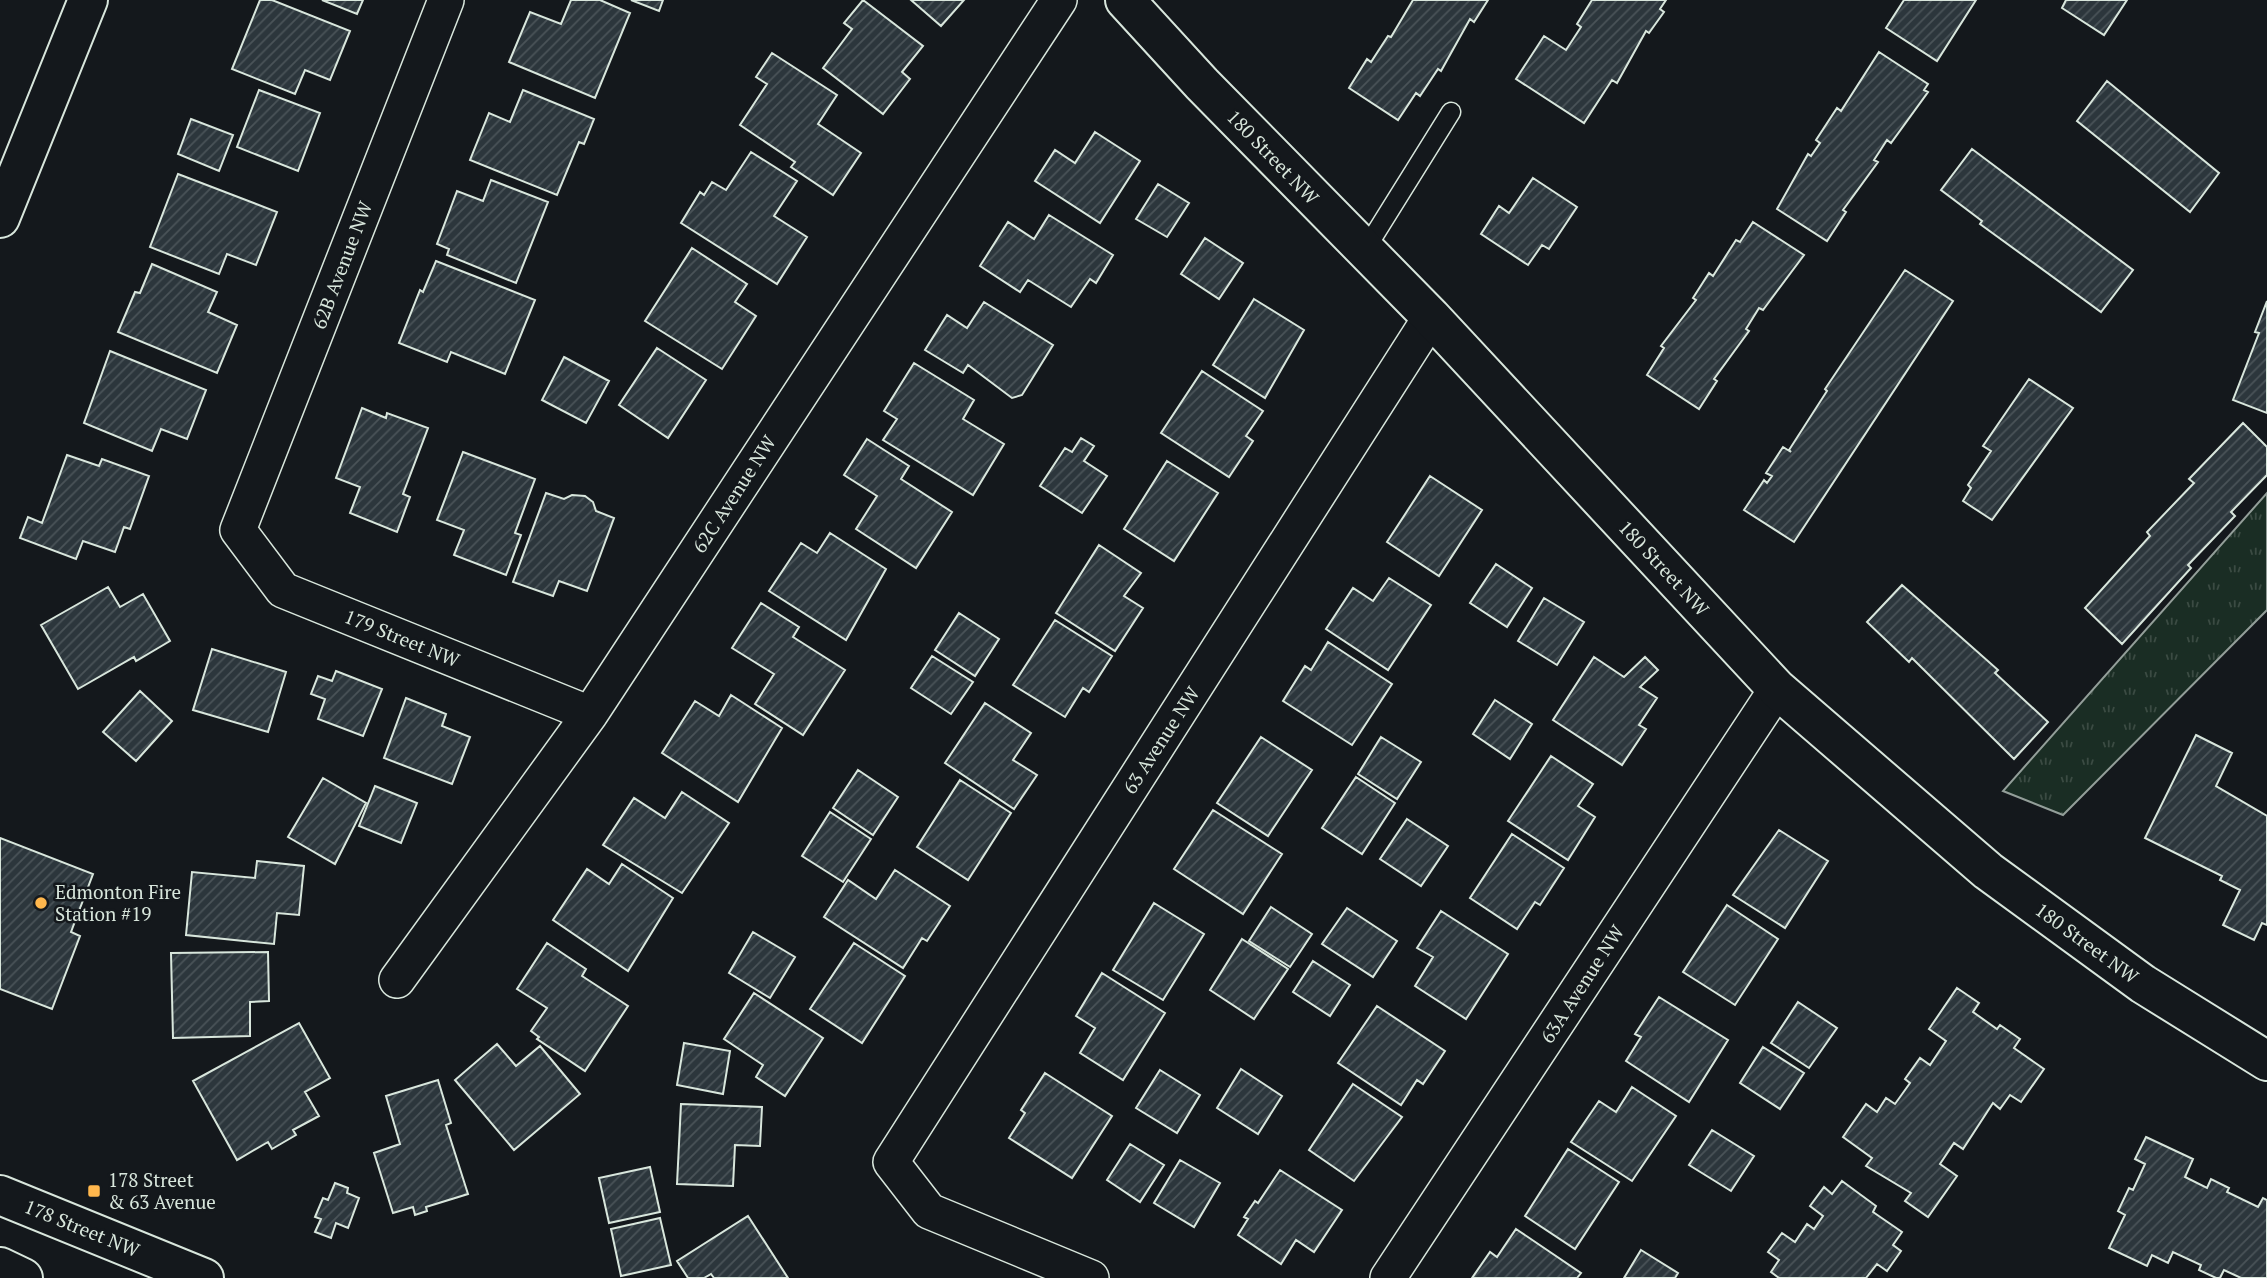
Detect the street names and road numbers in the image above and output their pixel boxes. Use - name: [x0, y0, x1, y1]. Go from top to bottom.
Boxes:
- street label: 180 Street NW: [1222, 104, 1325, 209]
- street label: 62B Avenue NW: [306, 197, 377, 332]
- street label: 62C Avenue NW: [686, 430, 781, 557]
- street label: 180 Street NW: [1614, 515, 1715, 621]
- street label: 179 Street NW: [341, 603, 464, 672]
- street label: 63 Avenue NW: [1117, 681, 1205, 798]
- street label: 180 Street NW: [2031, 897, 2144, 989]
- street label: 63A Avenue NW: [1534, 920, 1629, 1047]
- street label: 178 Street NW: [21, 1193, 144, 1262]

